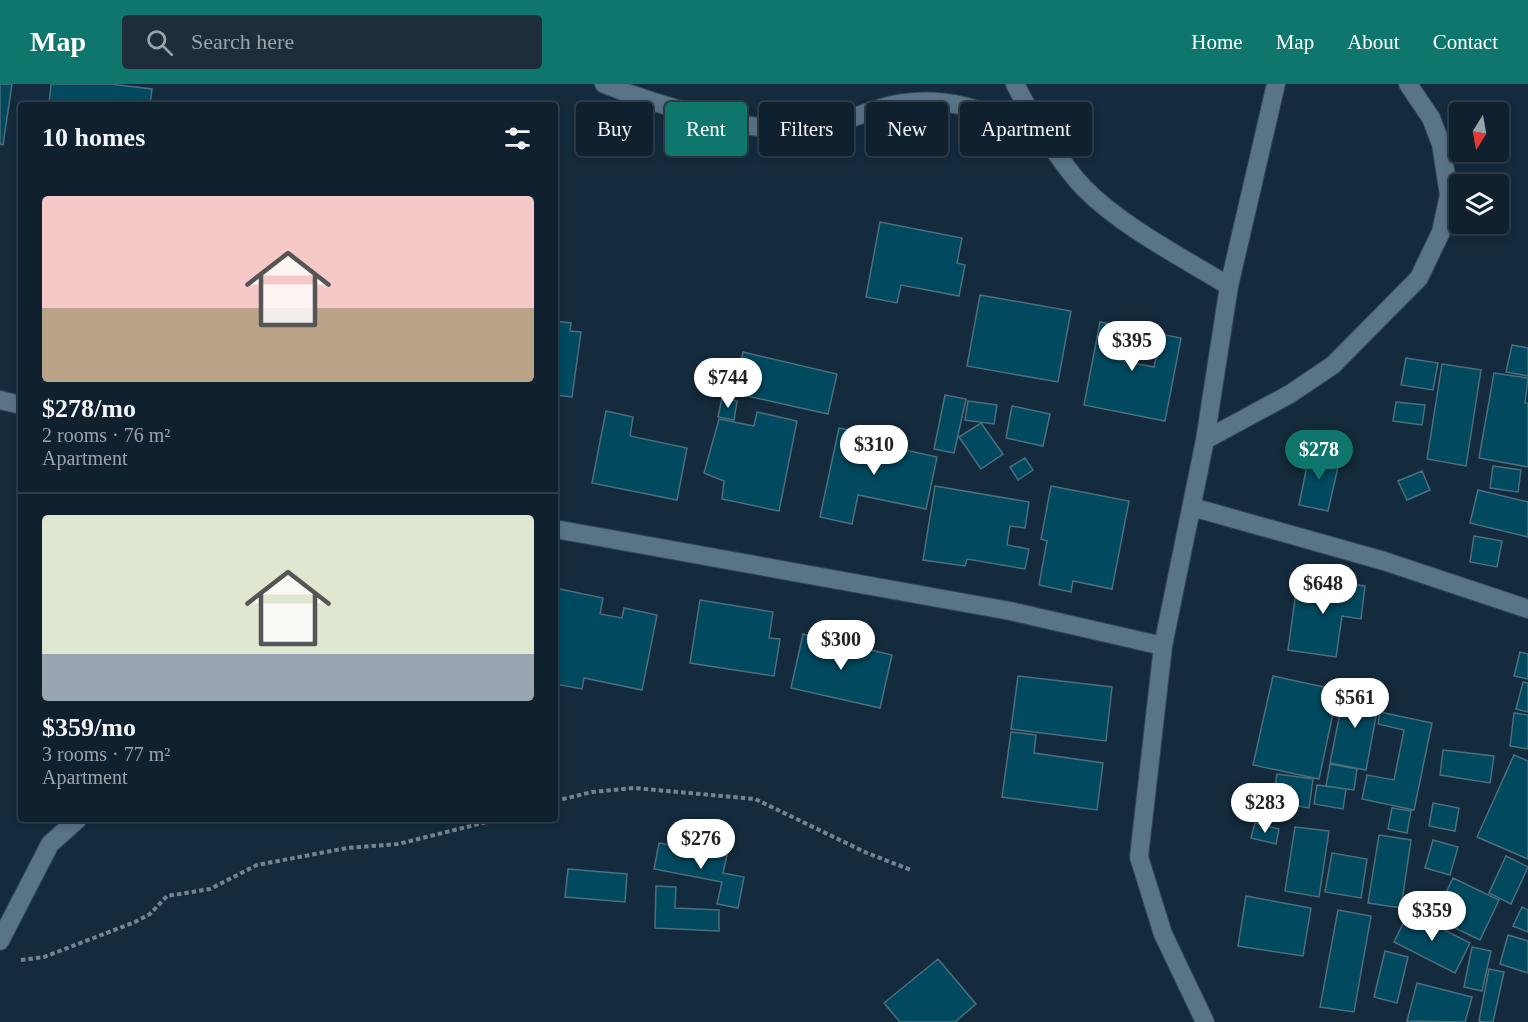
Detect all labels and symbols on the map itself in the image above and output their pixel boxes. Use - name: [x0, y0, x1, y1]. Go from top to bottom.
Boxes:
- north arrow: [1449, 102, 1509, 162]
- pin: $395: [1096, 321, 1168, 372]
- pin: $744: [692, 358, 764, 409]
- pin: $310: [838, 425, 910, 476]
- pin: $278: [1283, 430, 1355, 481]
- pin: $648: [1287, 564, 1359, 615]
- pin: $300: [805, 620, 877, 671]
- pin: $561: [1319, 678, 1391, 729]
- pin: $283: [1229, 783, 1301, 834]
- pin: $276: [665, 819, 737, 870]
- pin: $359: [1396, 891, 1468, 942]

